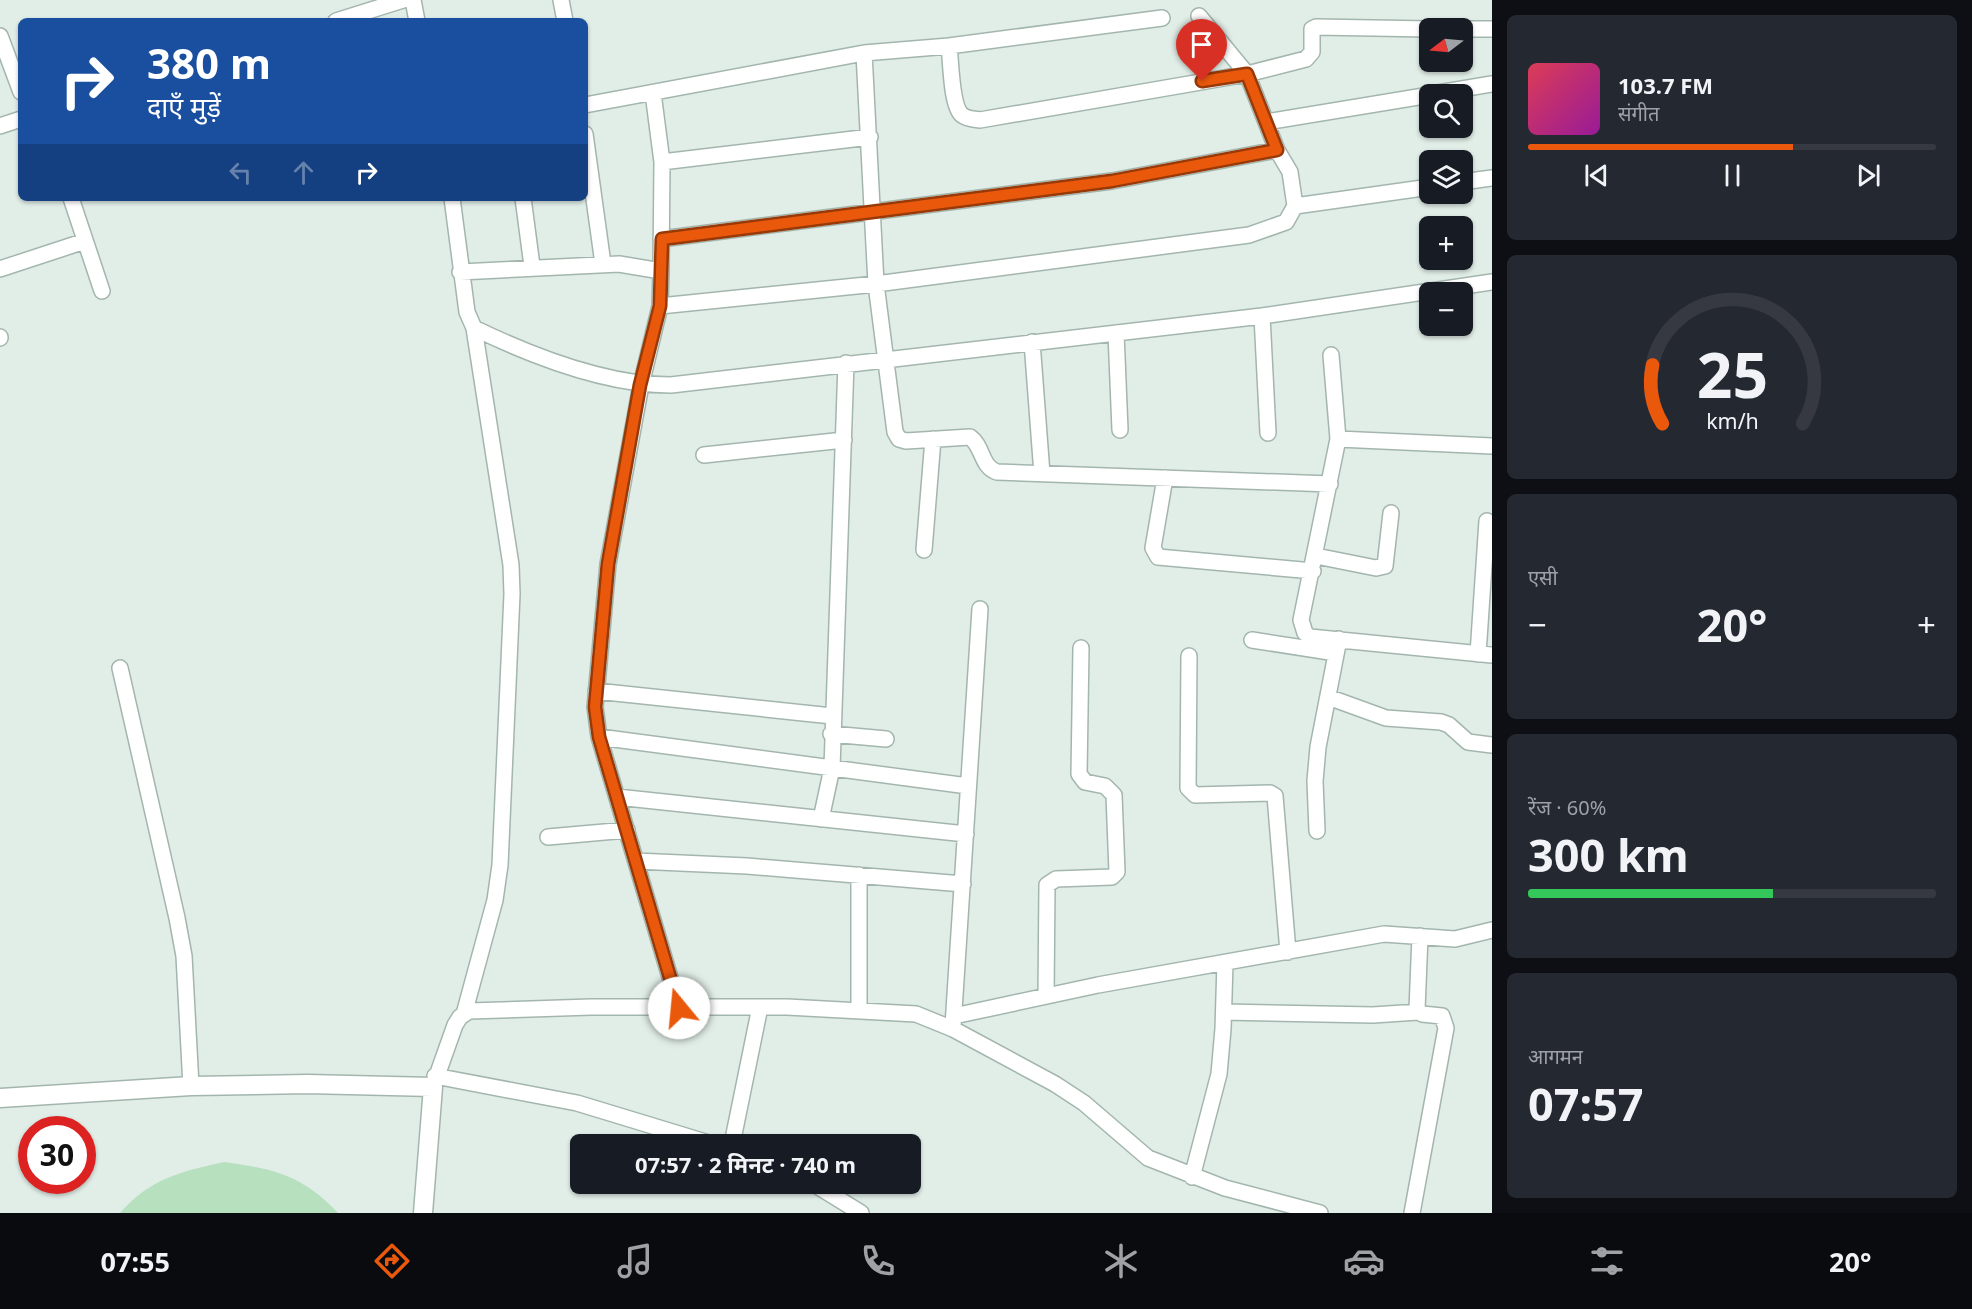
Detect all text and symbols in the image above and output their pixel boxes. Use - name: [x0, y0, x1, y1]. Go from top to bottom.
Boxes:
- north arrow: [1419, 18, 1473, 72]
- map controls: [1419, 18, 1473, 336]
- pin: [1176, 19, 1227, 81]
- icon: arrive: [1185, 28, 1218, 61]
- text: 380 m: [147, 34, 271, 91]
- icon: right: [48, 42, 126, 120]
- text: 103.7 FM: [1618, 70, 1713, 100]
- button: search: [1419, 84, 1473, 138]
- text: दाएँ मुड़ें: [147, 88, 221, 125]
- text: संगीत: [1618, 100, 1659, 127]
- button: layers: [1419, 150, 1473, 204]
- icon: left: [224, 156, 257, 189]
- icon: ahead: [287, 156, 320, 189]
- icon: right: [350, 156, 383, 189]
- icon: previous: [1580, 159, 1613, 192]
- icon: pause: [1716, 159, 1749, 192]
- icon: next: [1852, 159, 1885, 192]
- button: +: [1419, 216, 1473, 270]
- button: −: [1419, 282, 1473, 336]
- text: 25: [1696, 331, 1768, 416]
- text: km/h: [1706, 406, 1758, 435]
- text: एसी: [1528, 564, 1558, 591]
- text: 20°: [1697, 594, 1767, 655]
- text: −: [1528, 602, 1547, 647]
- text: +: [1917, 602, 1936, 647]
- text: रेंज · 60%: [1528, 794, 1606, 821]
- text: 300 km: [1528, 824, 1689, 885]
- position arrow: [647, 976, 711, 1040]
- text: आगमन: [1528, 1043, 1583, 1070]
- text: 07:57: [1528, 1073, 1644, 1134]
- speed limit sign: 30: [18, 1116, 96, 1194]
- text: 07:57 · 2 मिनट · 740 m: [635, 1149, 856, 1179]
- icon: directions: [371, 1240, 413, 1282]
- icon: music: [614, 1240, 656, 1282]
- icon: phone: [857, 1240, 899, 1282]
- icon: climate: [1100, 1240, 1142, 1282]
- icon: car: [1343, 1240, 1385, 1282]
- icon: filters: [1586, 1240, 1628, 1282]
- text: 07:55: [101, 1243, 170, 1280]
- text: 20°: [1829, 1243, 1871, 1280]

